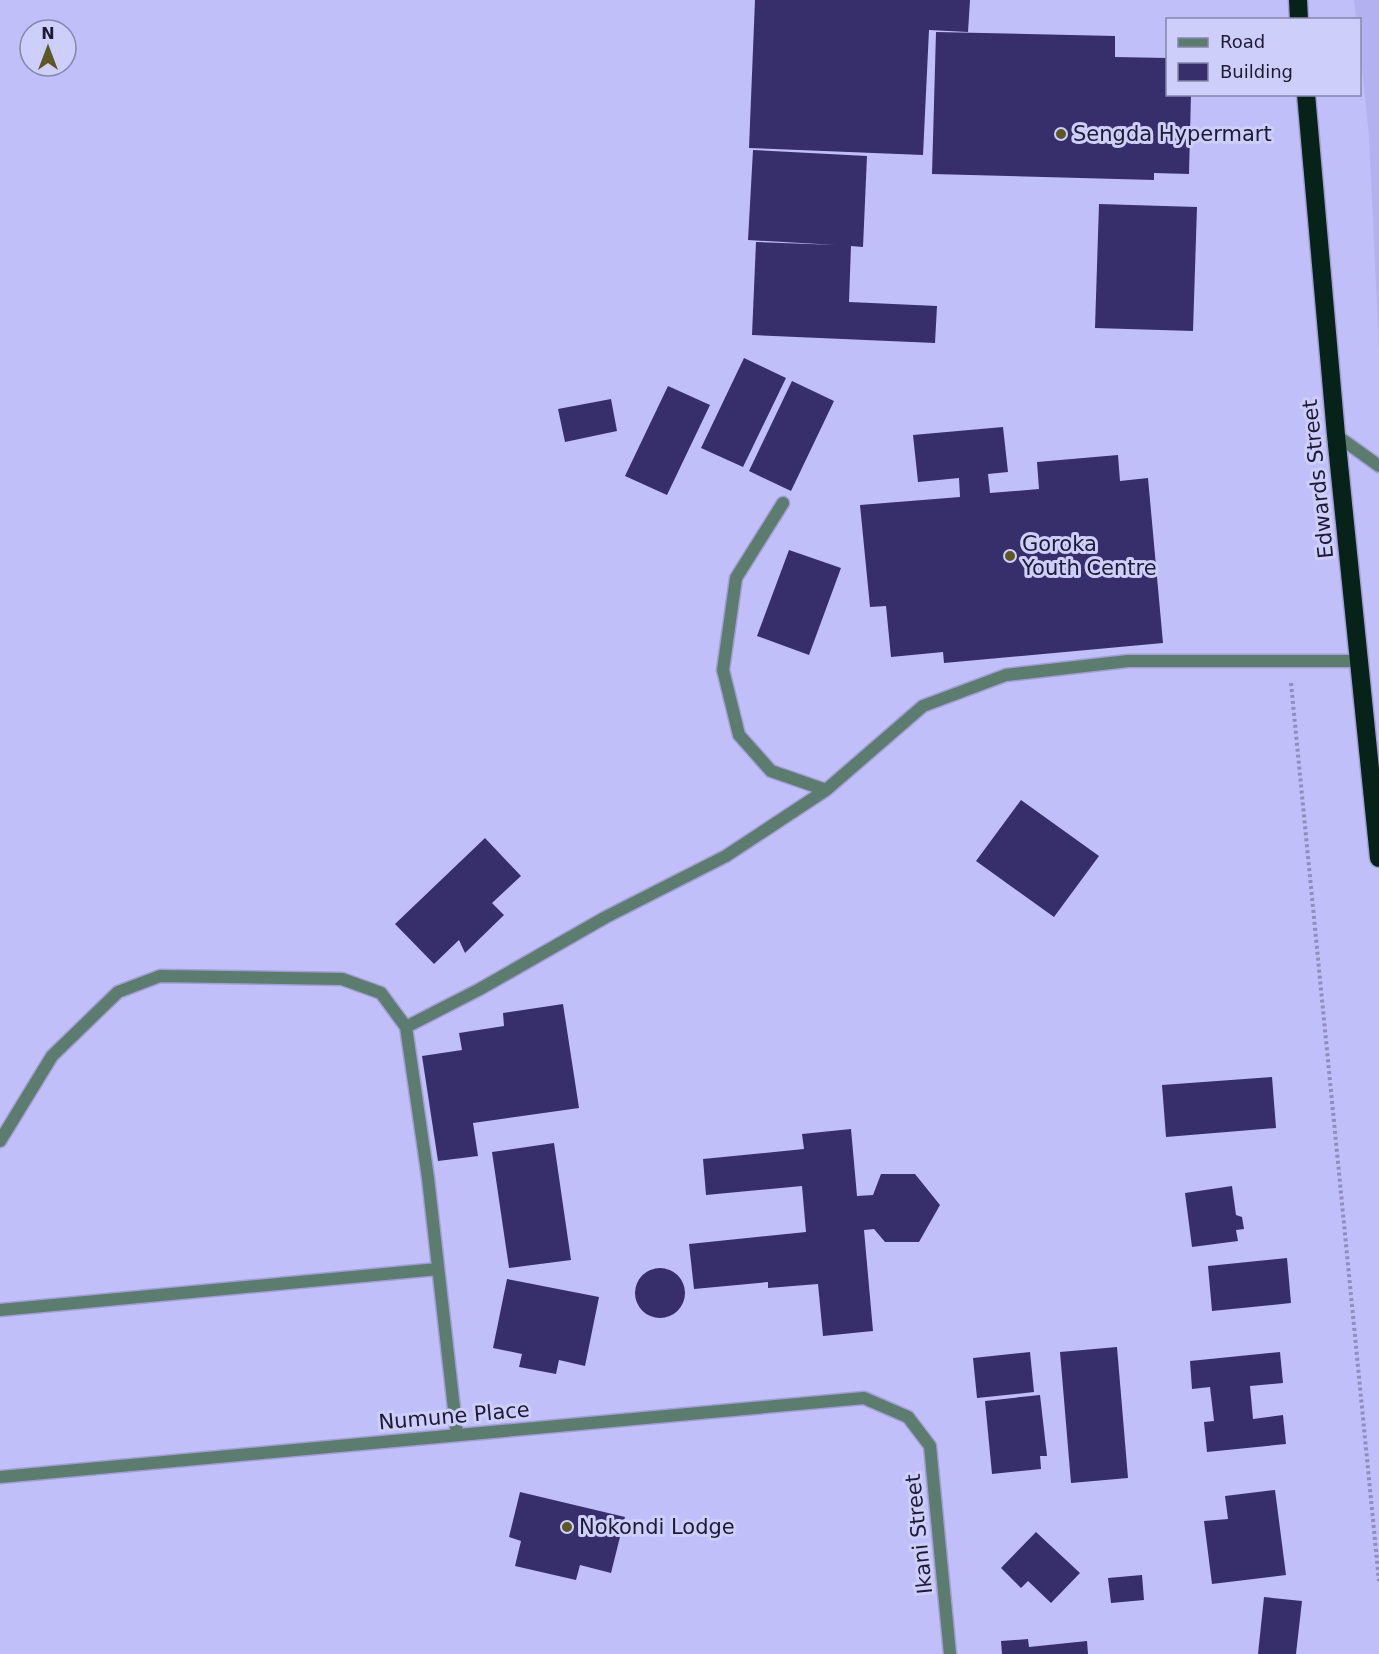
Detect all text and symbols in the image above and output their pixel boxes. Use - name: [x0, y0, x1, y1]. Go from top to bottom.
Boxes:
- north arrow: [18, 18, 78, 78]
- legend: [1166, 18, 1361, 96]
- text: N: [41, 24, 55, 43]
- text: Road: [1220, 31, 1265, 52]
- text: Building: [1220, 61, 1293, 82]
- place label: Sengda Hypermart: [1073, 122, 1272, 146]
- marker: Sengda Hypermart: [1054, 127, 1068, 141]
- street label: Edwards Street: [1298, 398, 1338, 560]
- place label: Goroka Youth Centre: [1021, 532, 1157, 580]
- marker: Goroka Youth Centre: [1003, 549, 1017, 563]
- street label: Numune Place: [377, 1397, 531, 1435]
- street label: Ikani Street: [901, 1473, 937, 1595]
- place label: Nokondi Lodge: [579, 1515, 735, 1539]
- marker: Nokondi Lodge: [560, 1520, 574, 1534]

